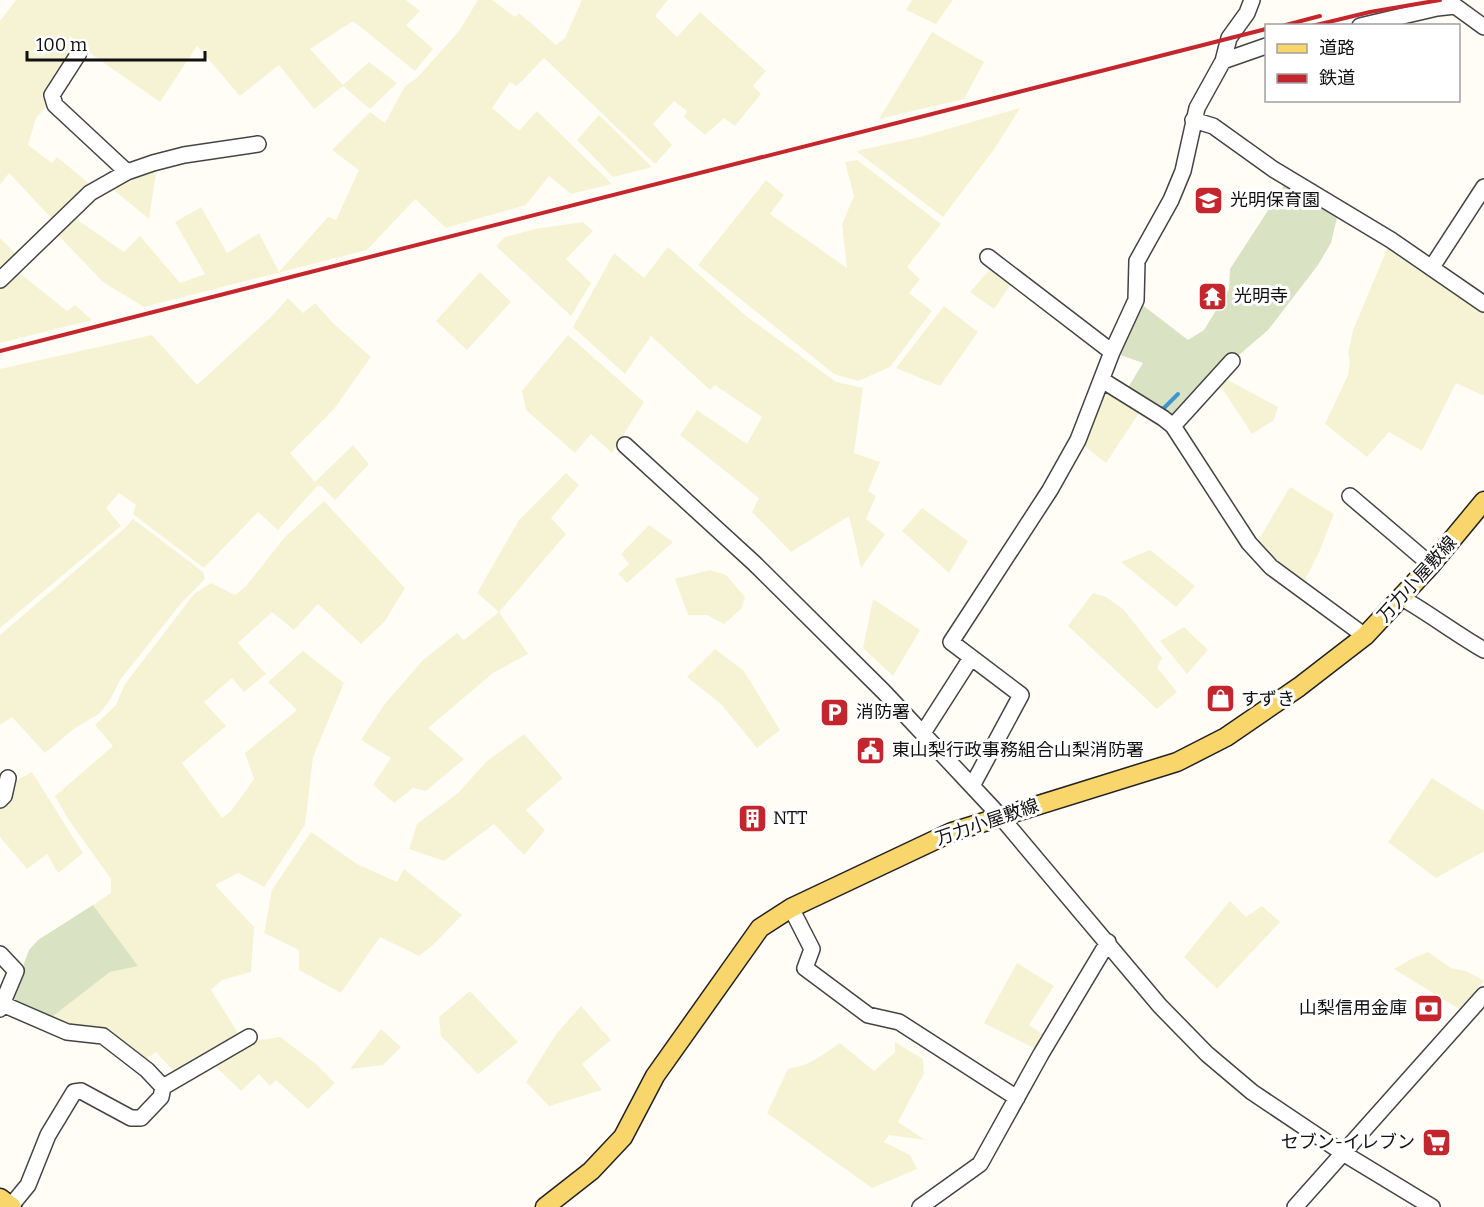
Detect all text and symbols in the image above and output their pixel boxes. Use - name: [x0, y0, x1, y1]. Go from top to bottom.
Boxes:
- scale bar: [27, 24, 206, 62]
- legend: [1265, 24, 1460, 102]
- text: 100 m: [36, 34, 87, 56]
- text: 道路: [1319, 37, 1355, 59]
- text: 鉄道: [1319, 67, 1355, 89]
- school or university icon: 光明保育園: [1193, 184, 1225, 216]
- place label: 光明保育園: [1230, 189, 1320, 211]
- temple icon: 光明寺: [1197, 280, 1229, 312]
- place label: 光明寺: [1234, 285, 1288, 307]
- street label: 万力小屋敷線: [1373, 532, 1461, 626]
- shop icon: すずき: [1204, 683, 1236, 715]
- place label: すずき: [1241, 688, 1295, 710]
- parking icon: 消防署: [819, 696, 851, 728]
- place label: 消防署: [856, 701, 910, 723]
- public building icon: 東山梨行政事務組合山梨消防署: [855, 734, 887, 766]
- place label: 東山梨行政事務組合山梨消防署: [892, 739, 1144, 761]
- street label: 万力小屋敷線: [932, 794, 1042, 850]
- building icon: NTT: [736, 802, 768, 834]
- place label: NTT: [773, 807, 808, 829]
- bank icon: 山梨信用金庫: [1412, 992, 1444, 1024]
- place label: 山梨信用金庫: [1299, 997, 1407, 1019]
- supermarket icon: セブン-イレブン: [1420, 1126, 1452, 1158]
- place label: セブン-イレブン: [1281, 1131, 1415, 1153]

